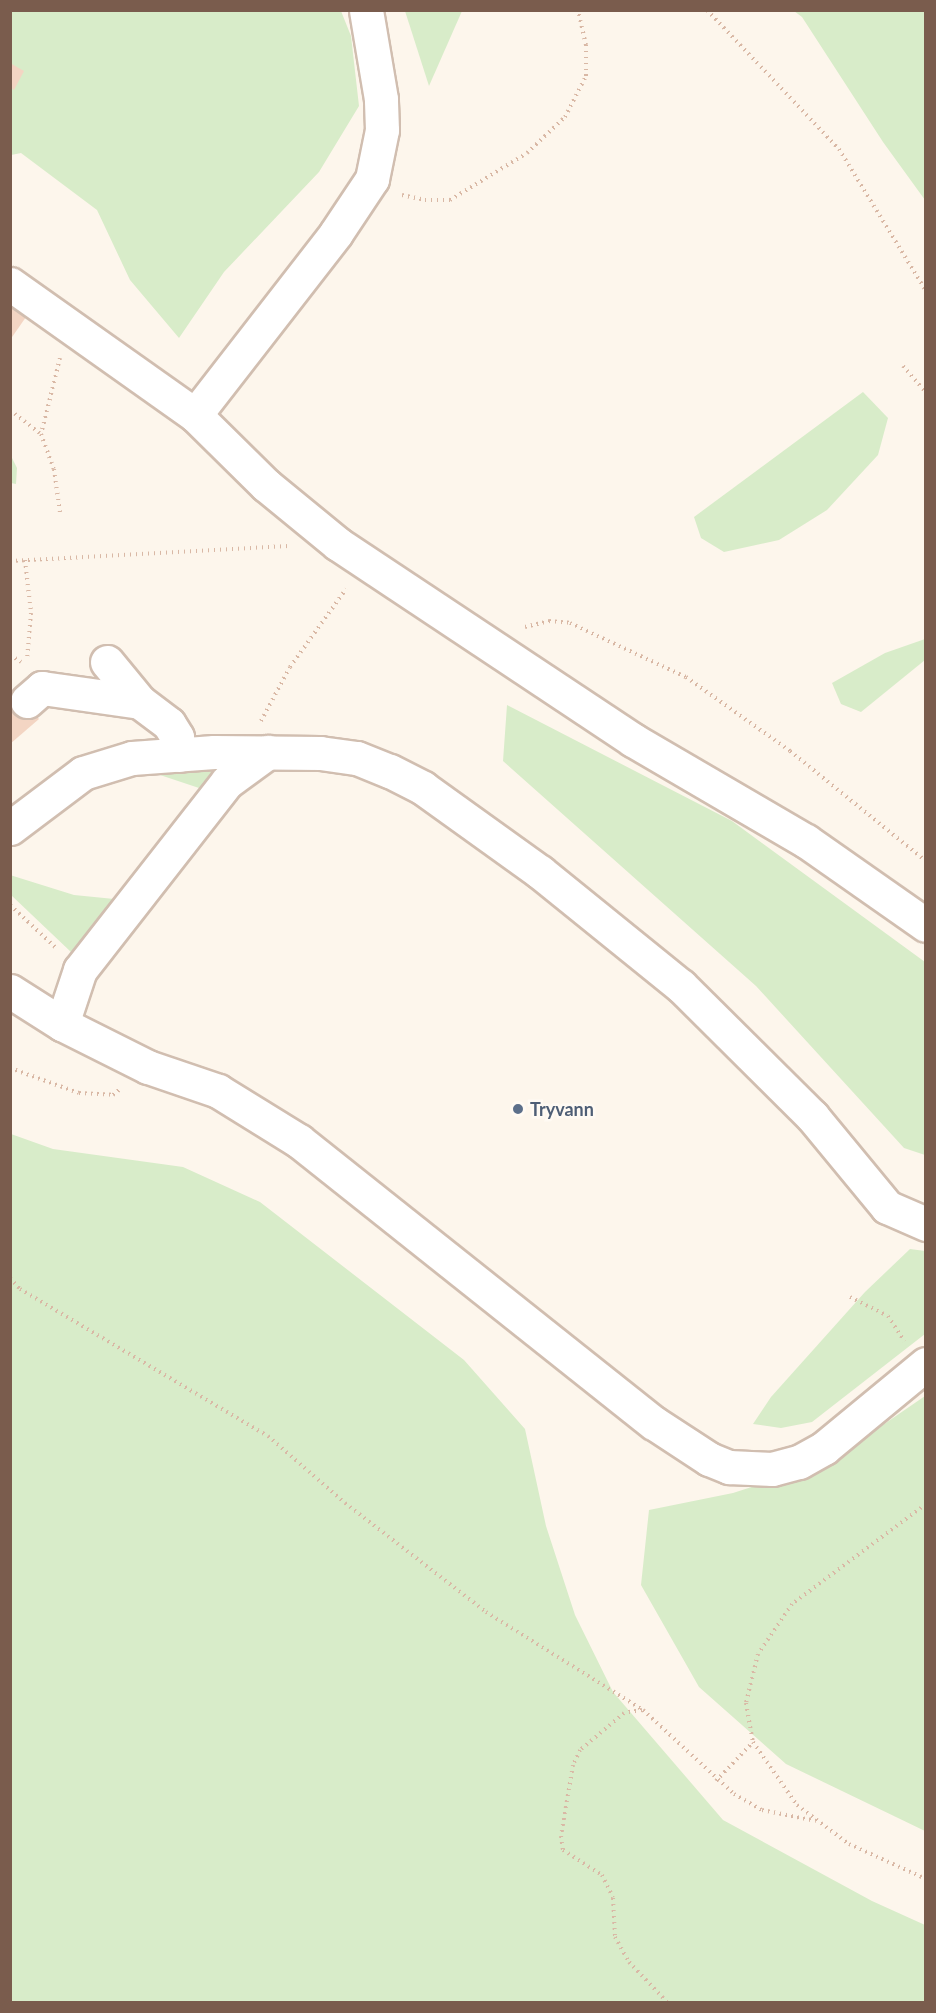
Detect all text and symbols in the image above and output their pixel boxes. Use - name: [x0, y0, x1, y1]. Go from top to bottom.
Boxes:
- place label: Tryvann: [530, 1098, 594, 1120]
- marker: Tryvann: [511, 1102, 525, 1116]

